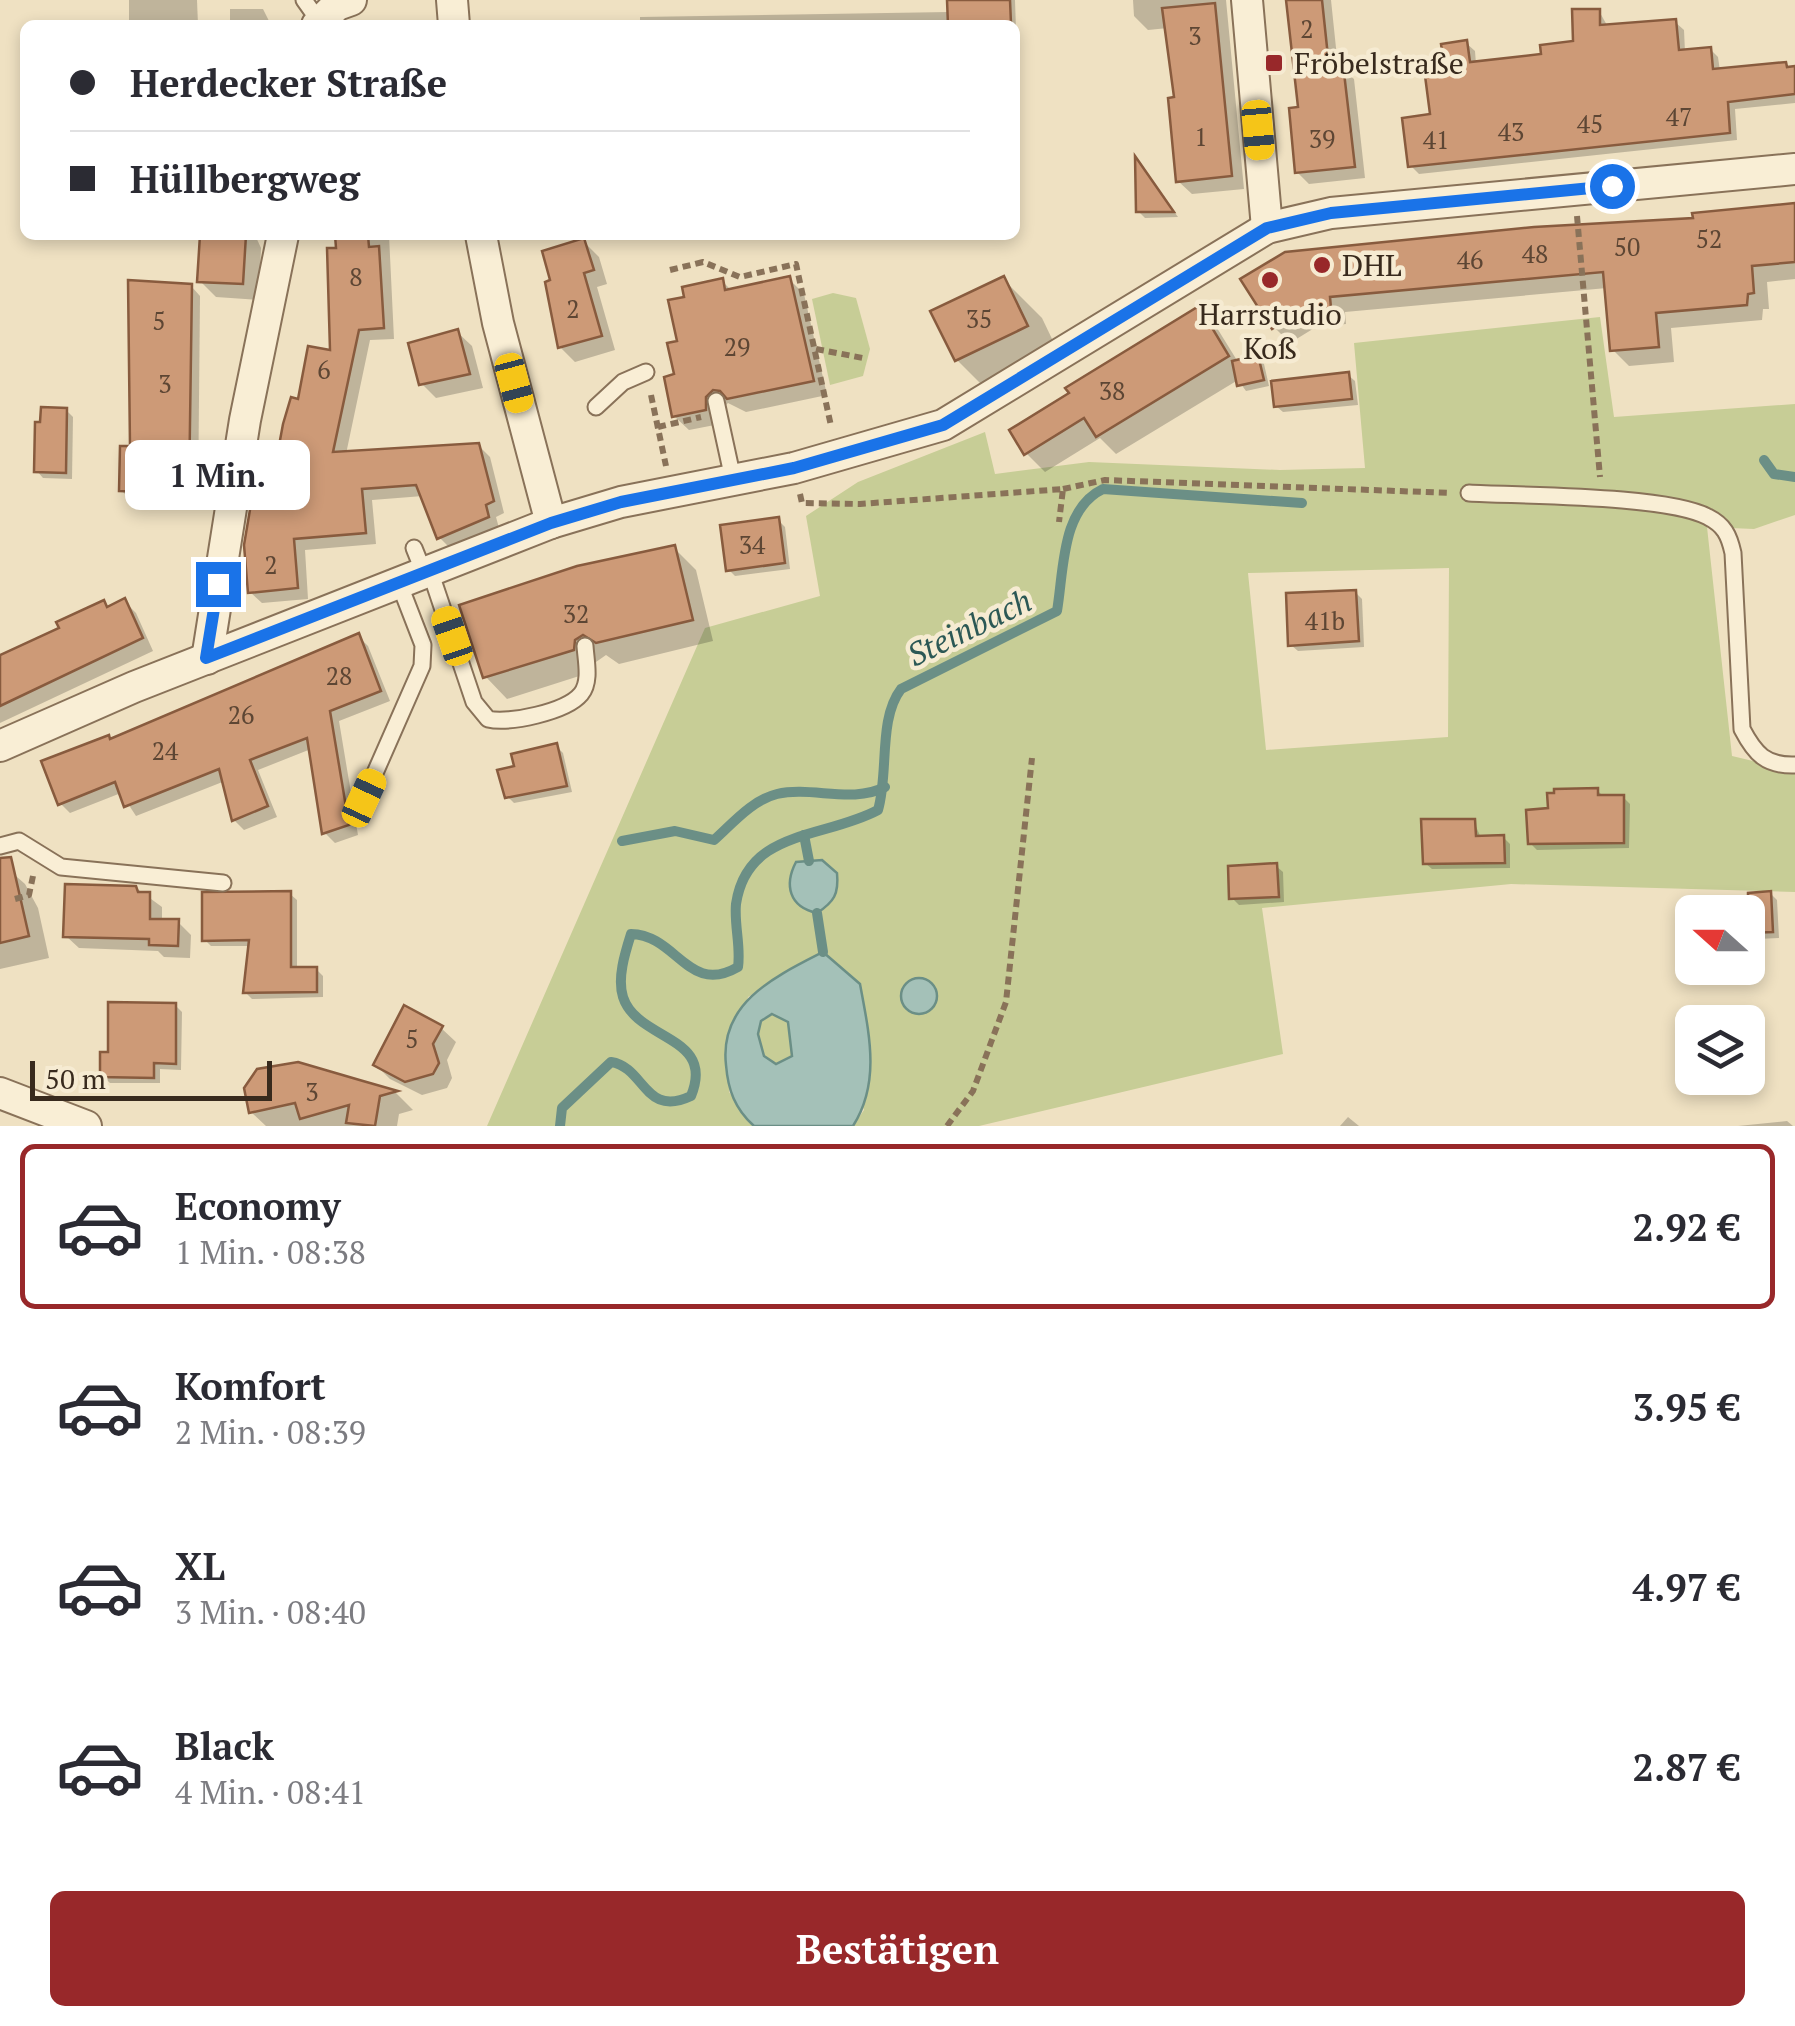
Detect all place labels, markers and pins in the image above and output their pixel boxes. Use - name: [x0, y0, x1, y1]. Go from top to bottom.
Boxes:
- place label: Fröbelstraße: [1294, 43, 1464, 83]
- marker: Fröbelstraße: [1263, 52, 1285, 74]
- place label: DHL: [1342, 245, 1402, 285]
- marker: DHL: [1311, 254, 1333, 276]
- marker: Harrstudio Koß: [1259, 269, 1281, 291]
- place label: Harrstudio Koß: [1198, 294, 1342, 368]

